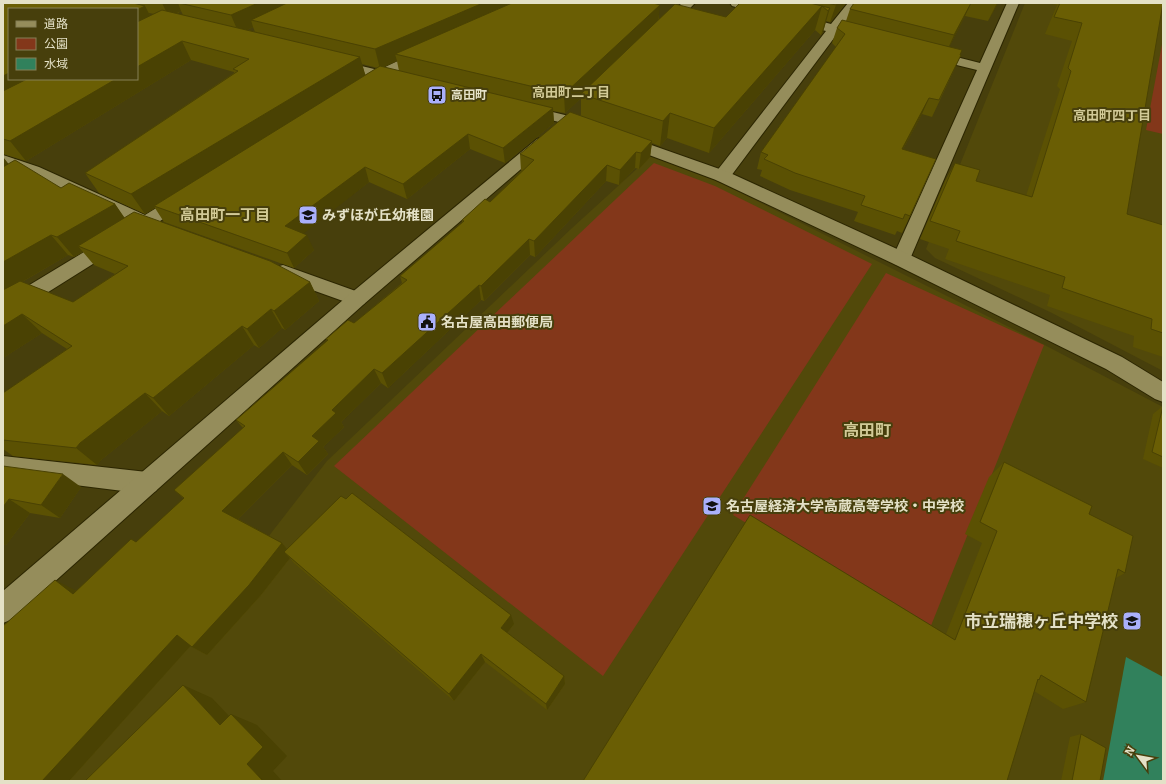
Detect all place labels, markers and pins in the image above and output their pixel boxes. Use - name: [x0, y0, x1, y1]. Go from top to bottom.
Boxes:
- bus stop icon: 高田町: [426, 84, 448, 106]
- place label: 高田町: [451, 88, 487, 102]
- school or university icon: みずほが丘幼稚園: [297, 204, 319, 226]
- place label: みずほが丘幼稚園: [322, 207, 434, 224]
- public building icon: 名古屋高田郵便局: [416, 311, 438, 333]
- place label: 名古屋高田郵便局: [441, 314, 553, 331]
- school or university icon: 名古屋経済大学高蔵高等学校・中学校: [701, 495, 723, 517]
- place label: 名古屋経済大学高蔵高等学校・中学校: [726, 498, 964, 515]
- school or university icon: 市立瑞穂ヶ丘中学校: [1121, 610, 1143, 632]
- place label: 市立瑞穂ヶ丘中学校: [965, 611, 1118, 632]

